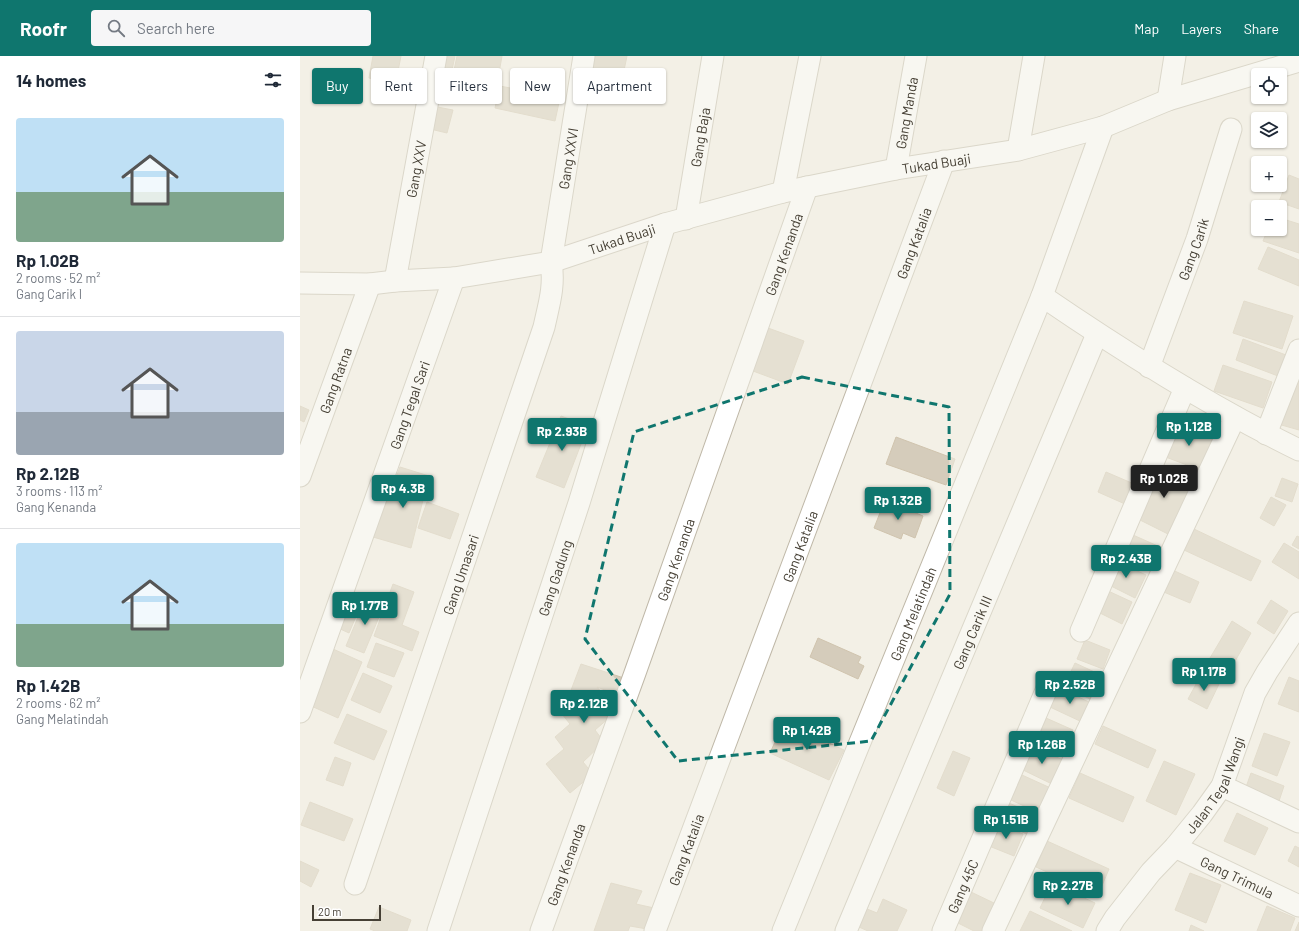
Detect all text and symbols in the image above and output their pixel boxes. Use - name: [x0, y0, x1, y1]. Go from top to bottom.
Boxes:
- search box: [91, 10, 371, 46]
- text: Roofr: [20, 17, 67, 40]
- icon: search: [105, 17, 127, 39]
- text: Search here: [137, 19, 215, 37]
- text: Map: [1134, 20, 1159, 37]
- text: Layers: [1181, 20, 1222, 37]
- text: Share: [1244, 20, 1279, 37]
- chip: Buy: [312, 68, 363, 104]
- chip: Rent: [371, 68, 427, 104]
- chip: Filters: [435, 68, 502, 104]
- chip: New: [510, 68, 565, 104]
- chip: Apartment: [573, 68, 666, 104]
- map controls: [1251, 68, 1287, 236]
- button: locate: [1251, 68, 1287, 104]
- icon: filters: [262, 69, 284, 91]
- text: 14 homes: [16, 70, 86, 90]
- street label: Gang Manda: [891, 75, 921, 150]
- street label: Gang Baja: [686, 106, 713, 168]
- button: layers: [1251, 112, 1287, 148]
- street label: Gang XXVI: [554, 126, 581, 190]
- street label: Gang XXV: [402, 139, 429, 199]
- icon: home: [114, 144, 186, 216]
- street label: Tukad Buaji: [900, 149, 972, 177]
- button: +: [1251, 156, 1287, 192]
- button: −: [1251, 200, 1287, 236]
- street label: Gang Katalia: [892, 205, 934, 281]
- street label: Gang Kenanda: [761, 211, 806, 298]
- street label: Gang Carik: [1174, 216, 1212, 282]
- street label: Tukad Buaji: [586, 219, 657, 258]
- text: Rp 1.02B: [16, 250, 79, 270]
- text: 2 rooms · 52 m²: [16, 270, 101, 286]
- text: Gang Carik I: [16, 286, 82, 302]
- street label: Gang Ratna: [315, 345, 355, 415]
- icon: home: [114, 357, 186, 429]
- street label: Gang Tegal Sari: [386, 358, 433, 451]
- pin: Rp 1.12B: [1148, 413, 1230, 447]
- pin: Rp 2.93B: [521, 418, 603, 452]
- text: Rp 1.12B: [1166, 418, 1212, 434]
- text: Rp 2.93B: [537, 423, 587, 439]
- text: Rp 2.12B: [16, 463, 80, 483]
- pin: Rp 1.02B: [1123, 465, 1205, 499]
- text: Rp 1.02B: [1140, 470, 1188, 486]
- pin: Rp 4.3B: [366, 475, 440, 509]
- text: Rp 4.3B: [381, 480, 425, 496]
- text: 3 rooms · 113 m²: [16, 483, 103, 499]
- pin: Rp 1.32B: [857, 487, 939, 521]
- text: Rp 1.32B: [874, 492, 922, 508]
- text: Gang Kenanda: [16, 499, 96, 515]
- street label: Gang Katalia: [778, 508, 821, 584]
- street label: Gang Kenanda: [653, 516, 698, 603]
- street label: Gang Umasari: [439, 532, 482, 617]
- street label: Gang Gadung: [534, 537, 575, 618]
- pin: Rp 2.43B: [1085, 545, 1167, 579]
- text: Rp 2.43B: [1100, 550, 1152, 566]
- street label: Gang Melatindah: [886, 564, 939, 663]
- icon: home: [114, 569, 186, 641]
- pin: Rp 1.77B: [324, 592, 406, 626]
- street label: Gang Carik III: [949, 593, 995, 672]
- text: Rp 1.77B: [341, 597, 389, 613]
- pin: Rp 1.17B: [1163, 658, 1245, 692]
- text: Rp 1.17B: [1181, 663, 1227, 679]
- pin: Rp 2.52B: [1029, 671, 1111, 705]
- text: Rp 1.42B: [16, 675, 80, 695]
- text: Rp 2.52B: [1044, 676, 1096, 692]
- pin: Rp 2.12B: [543, 690, 625, 724]
- text: 2 rooms · 62 m²: [16, 695, 101, 711]
- text: Rp 2.12B: [560, 695, 608, 711]
- text: Gang Melatindah: [16, 711, 109, 727]
- pin: Rp 1.42B: [766, 717, 848, 751]
- text: Rp 1.42B: [782, 722, 832, 738]
- pin: Rp 1.26B: [1001, 731, 1083, 765]
- street label: Jalan Tegal Wangi: [1181, 734, 1247, 837]
- text: Rp 1.26B: [1018, 736, 1066, 752]
- pin: Rp 1.51B: [965, 806, 1047, 840]
- street label: Gang Katalia: [664, 811, 707, 888]
- text: Rp 1.51B: [983, 811, 1029, 827]
- street label: Gang Kenanda: [543, 821, 588, 908]
- street label: Gang Trimula: [1198, 852, 1277, 901]
- street label: Gang 45C: [943, 856, 981, 915]
- pin: Rp 2.27B: [1027, 872, 1109, 906]
- text: Rp 2.27B: [1043, 877, 1093, 893]
- scale bar: [312, 903, 381, 922]
- text: 20 m: [318, 905, 341, 918]

